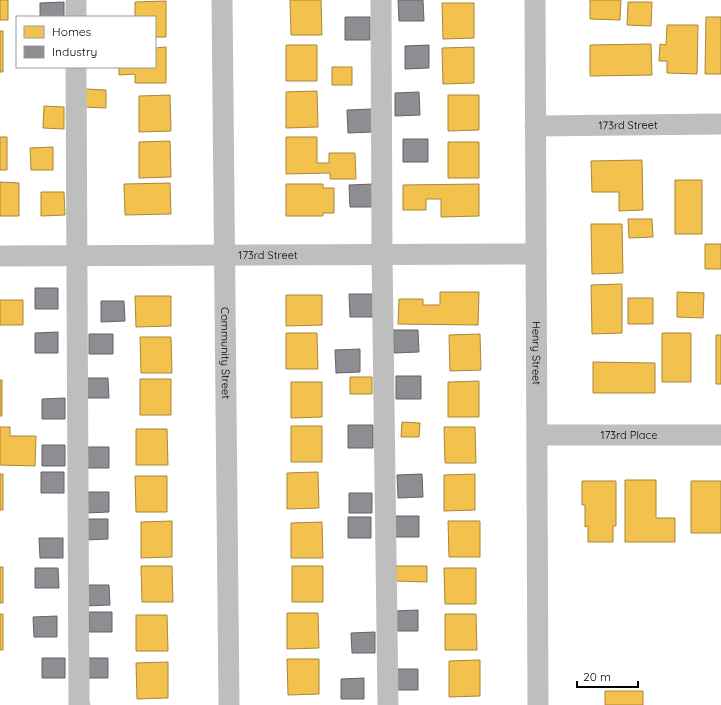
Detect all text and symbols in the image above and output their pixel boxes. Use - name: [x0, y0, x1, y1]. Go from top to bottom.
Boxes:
- legend: [16, 16, 156, 68]
- text: Homes: [52, 24, 92, 39]
- text: Industry: [52, 44, 97, 59]
- street label: 173rd Street: [598, 118, 658, 132]
- street label: 173rd Street: [238, 248, 298, 262]
- street label: Community Street: [218, 307, 233, 399]
- street label: Henry Street: [529, 321, 544, 385]
- street label: 173rd Place: [601, 428, 657, 442]
- scale bar: [577, 663, 638, 689]
- text: 20 m: [583, 669, 611, 684]

